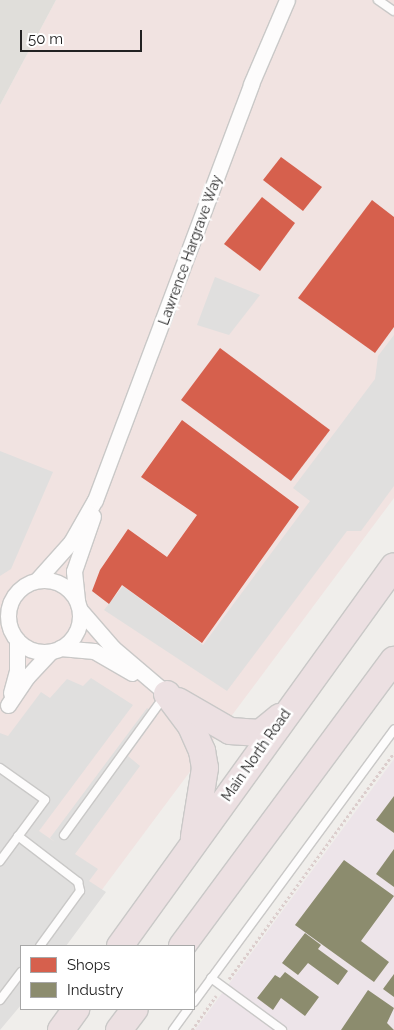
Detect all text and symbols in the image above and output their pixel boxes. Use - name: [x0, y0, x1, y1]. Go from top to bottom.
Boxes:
- scale bar: [22, 20, 145, 52]
- text: 50 m: [28, 30, 63, 48]
- street label: Lawrence Hargrave Way: [155, 172, 225, 328]
- street label: Main North Road: [218, 706, 294, 804]
- legend: [20, 945, 195, 1010]
- text: Shops: [67, 956, 110, 974]
- text: Industry: [67, 981, 123, 999]

